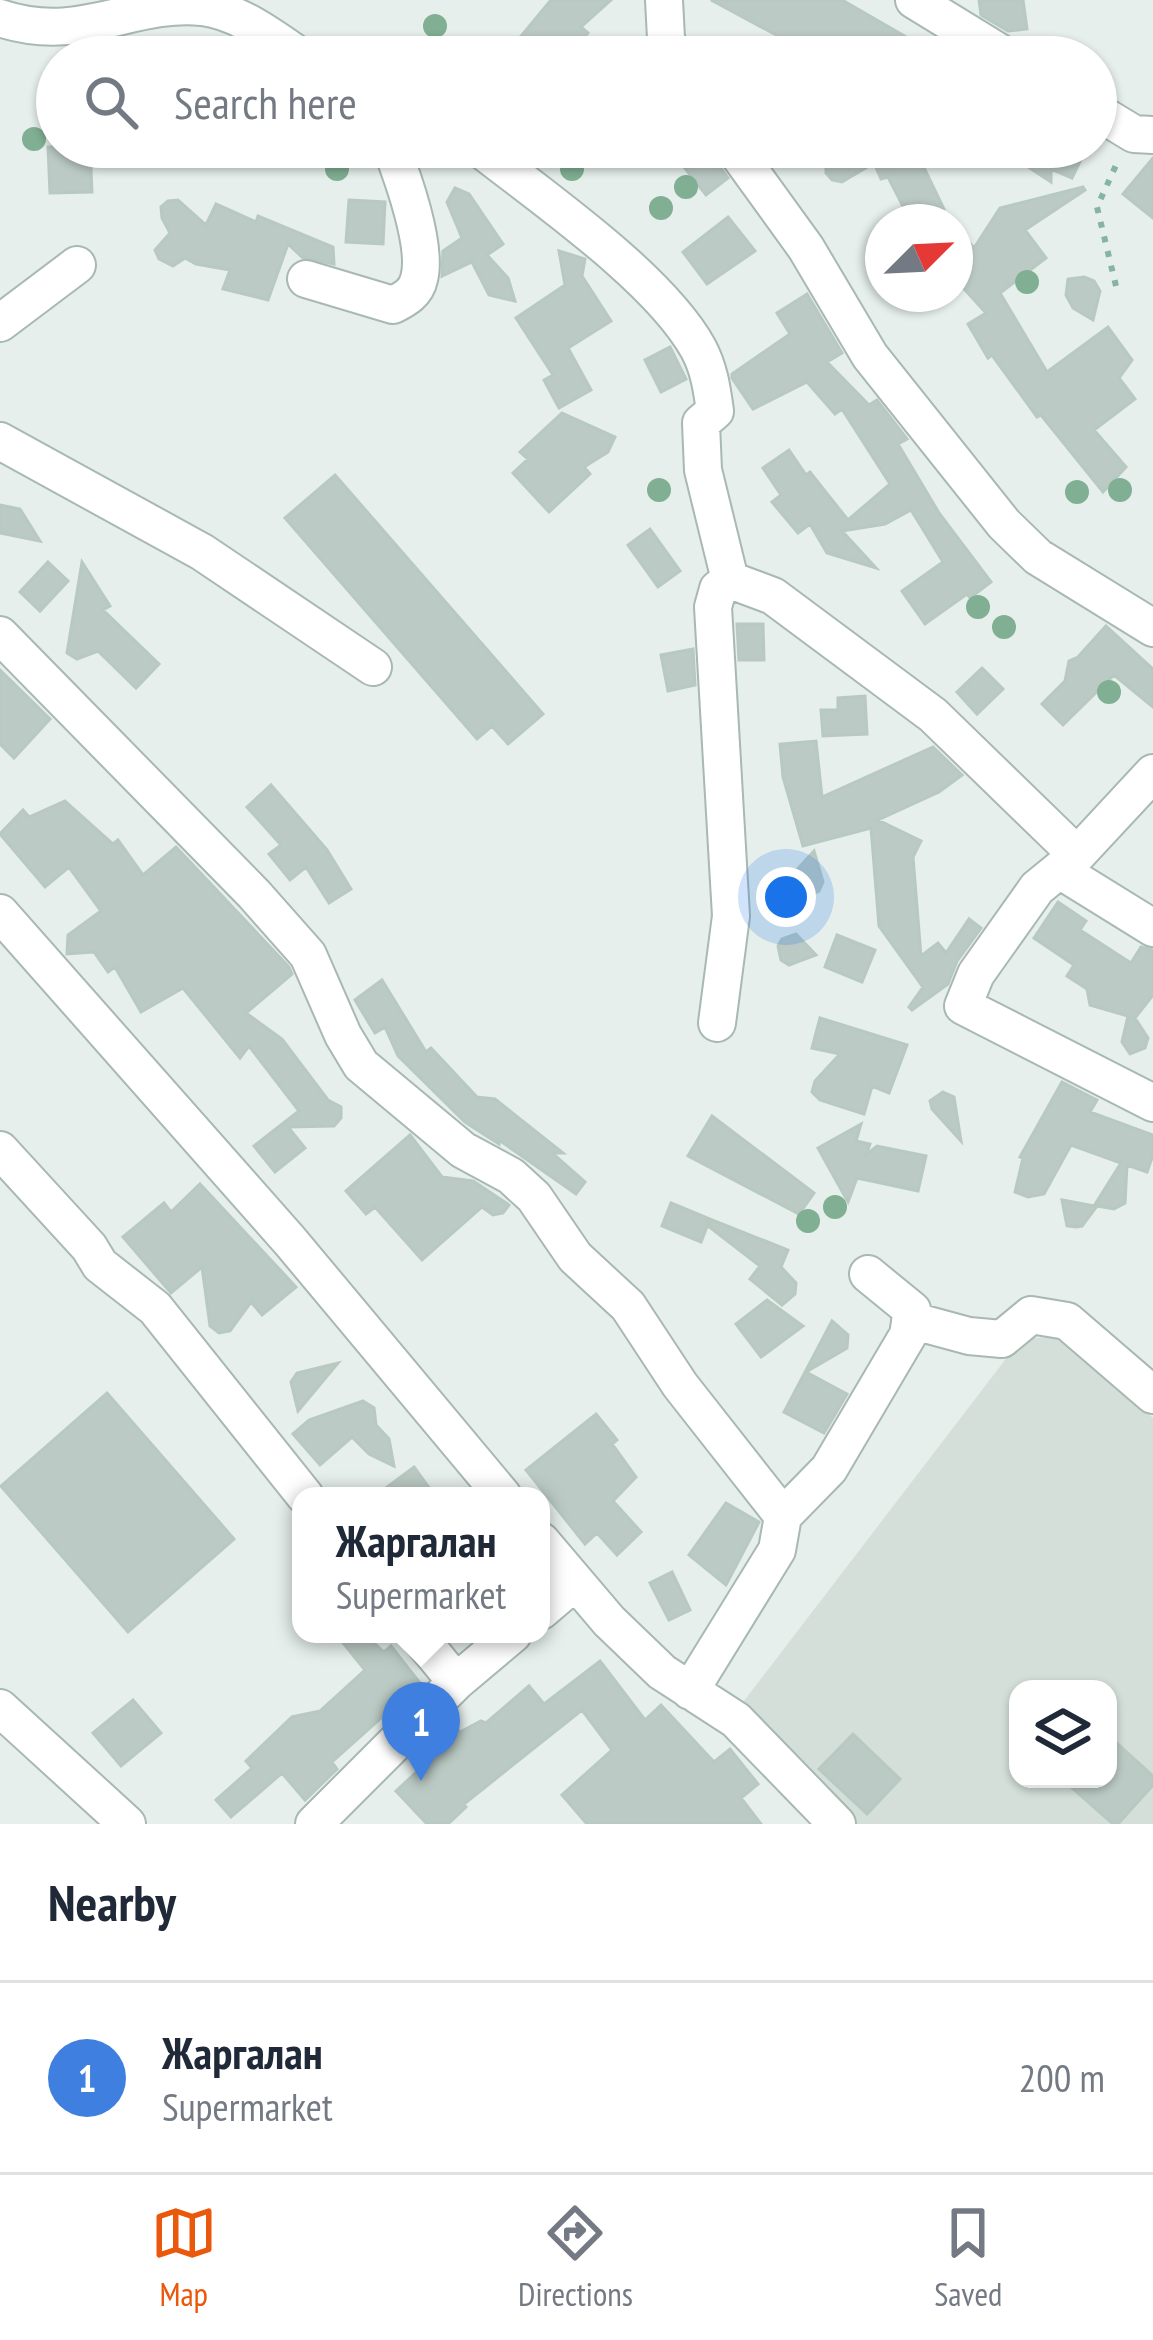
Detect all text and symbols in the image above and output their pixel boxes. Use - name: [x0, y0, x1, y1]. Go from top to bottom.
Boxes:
- search box: [36, 36, 1117, 168]
- icon: search: [78, 69, 144, 135]
- text: Search here: [174, 73, 357, 131]
- north arrow: [865, 204, 973, 312]
- your location: [756, 867, 816, 927]
- popup: [292, 1487, 550, 1643]
- text: Жаргалан: [336, 1511, 496, 1569]
- text: Supermarket: [336, 1569, 506, 1620]
- map controls: [1009, 1680, 1117, 1788]
- button: layers: [1009, 1680, 1117, 1788]
- pin: 1: [382, 1682, 460, 1781]
- text: Nearby: [48, 1869, 176, 1935]
- text: Жаргалан: [162, 2023, 323, 2081]
- text: 1: [78, 2052, 96, 2103]
- text: 200 m: [1019, 2052, 1105, 2103]
- text: Supermarket: [162, 2081, 333, 2132]
- tab: Map: [151, 2200, 217, 2315]
- tab: Directions: [518, 2200, 633, 2315]
- tab: Saved: [934, 2200, 1002, 2315]

